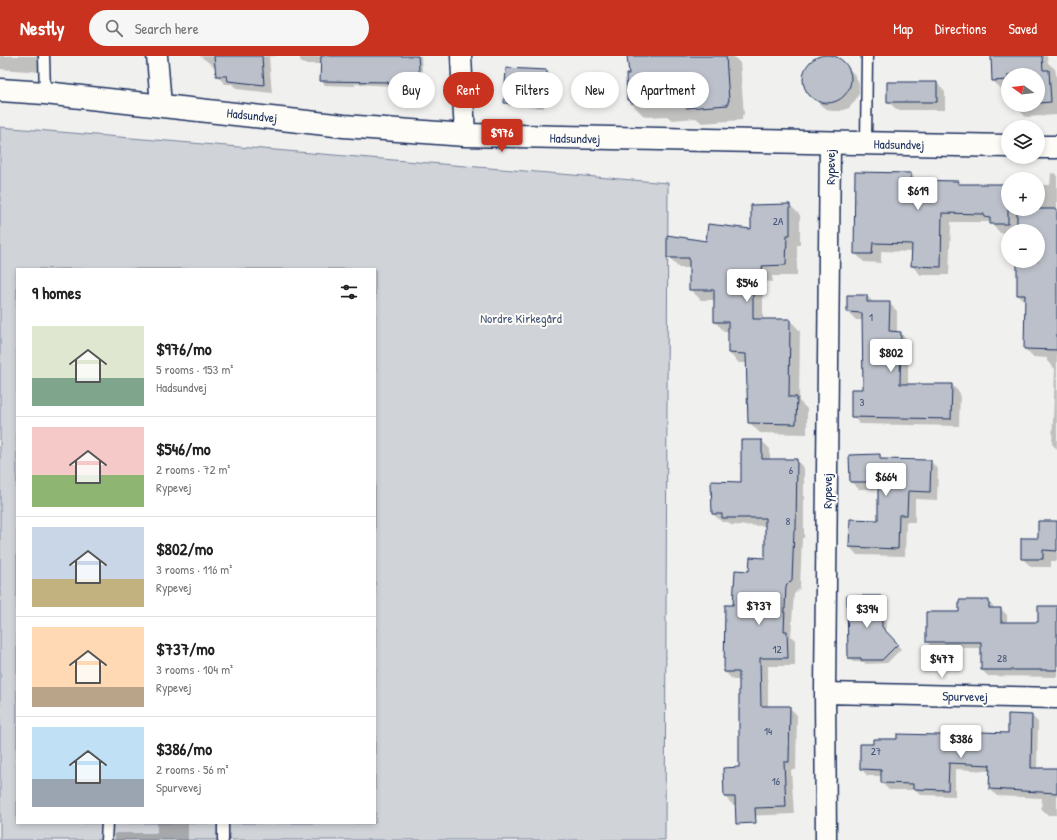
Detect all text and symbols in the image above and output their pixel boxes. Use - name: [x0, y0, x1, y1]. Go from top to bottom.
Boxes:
- search box: [89, 10, 369, 46]
- text: Nestly: [20, 15, 65, 41]
- icon: search: [103, 17, 125, 39]
- text: Search here: [135, 18, 199, 39]
- text: Map: [893, 19, 913, 38]
- text: Directions: [935, 19, 986, 38]
- text: Saved: [1008, 19, 1037, 38]
- north arrow: [1001, 68, 1045, 112]
- map controls: [1001, 68, 1045, 268]
- chip: Buy: [388, 72, 435, 108]
- chip: Rent: [443, 72, 494, 108]
- chip: Filters: [502, 72, 563, 108]
- chip: New: [571, 72, 619, 108]
- chip: Apartment: [627, 72, 709, 108]
- street label: Hadsundvej: [226, 103, 278, 127]
- pin: $976: [478, 119, 526, 153]
- button: layers: [1001, 120, 1045, 164]
- text: $976: [491, 123, 513, 141]
- street label: Hadsundvej: [549, 129, 601, 147]
- street label: Hadsundvej: [873, 135, 925, 153]
- street label: Rypevej: [821, 149, 839, 185]
- button: +: [1001, 172, 1045, 216]
- pin: $619: [894, 177, 942, 211]
- text: $619: [907, 181, 929, 199]
- house number: 2A: [773, 214, 784, 228]
- button: −: [1001, 224, 1045, 268]
- pin: $546: [723, 269, 771, 303]
- text: $546: [736, 273, 758, 291]
- text: 9 homes: [32, 281, 81, 304]
- icon: filters: [338, 281, 360, 303]
- park label: Nordre Kirkegård: [480, 309, 562, 327]
- house number: 1: [869, 310, 873, 324]
- text: $976/mo: [156, 337, 212, 360]
- pin: $802: [867, 339, 915, 373]
- icon: home: [64, 342, 112, 390]
- text: $802: [879, 343, 903, 361]
- text: 5 rooms · 153 m²: [156, 360, 233, 378]
- text: Hadsundvej: [156, 378, 207, 396]
- house number: 3: [860, 395, 865, 409]
- text: $546/mo: [156, 437, 211, 460]
- icon: home: [64, 443, 112, 491]
- text: 2 rooms · 72 m²: [156, 460, 230, 478]
- house number: 6: [789, 463, 794, 477]
- pin: $664: [862, 463, 910, 497]
- text: $664: [875, 467, 897, 485]
- street label: Rypevej: [818, 473, 836, 509]
- text: Rypevej: [156, 478, 192, 496]
- house number: 8: [786, 514, 791, 528]
- text: $802/mo: [156, 537, 213, 560]
- icon: home: [64, 543, 112, 591]
- text: 3 rooms · 116 m²: [156, 560, 232, 578]
- text: Rypevej: [156, 578, 192, 596]
- pin: $737: [735, 592, 783, 626]
- pin: $394: [843, 595, 891, 629]
- text: $737: [746, 596, 772, 614]
- text: $394: [856, 599, 878, 617]
- text: $737/mo: [156, 637, 215, 660]
- house number: 12: [772, 642, 782, 656]
- icon: home: [64, 643, 112, 691]
- pin: $477: [918, 645, 966, 679]
- text: $477: [930, 649, 954, 667]
- house number: 28: [997, 651, 1007, 665]
- text: 3 rooms · 104 m²: [156, 660, 233, 678]
- text: Rypevej: [156, 678, 192, 696]
- street label: Spurvevej: [942, 687, 988, 705]
- house number: 14: [764, 724, 772, 738]
- pin: $386: [937, 725, 985, 759]
- text: $386: [949, 729, 973, 747]
- text: $386/mo: [156, 737, 212, 760]
- icon: home: [64, 743, 112, 791]
- house number: 27: [871, 744, 881, 758]
- text: 2 rooms · 56 m²: [156, 760, 229, 778]
- house number: 16: [772, 774, 781, 788]
- text: Spurvevej: [156, 778, 202, 796]

